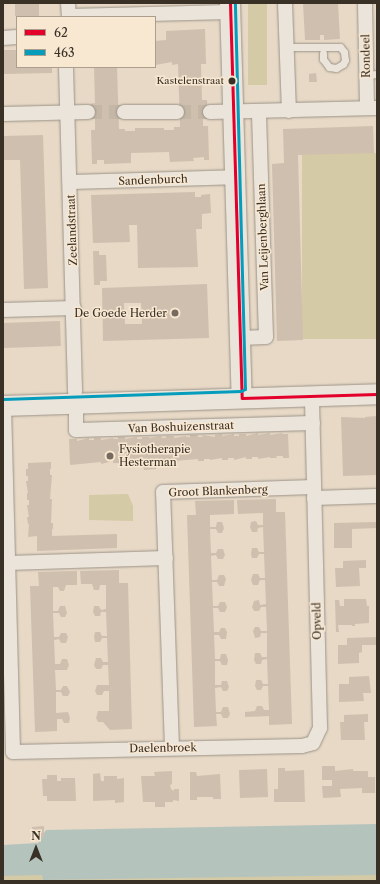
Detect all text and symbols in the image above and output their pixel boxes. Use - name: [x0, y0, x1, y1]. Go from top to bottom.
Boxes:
- legend: [16, 16, 156, 68]
- text: 62: [54, 25, 68, 40]
- street label: Rondeel: [359, 34, 373, 78]
- text: 463: [54, 45, 75, 60]
- place label: Kastelenstraat: [157, 75, 224, 87]
- marker: Kastelenstraat: [227, 76, 237, 86]
- street label: Sandenburch: [118, 172, 188, 188]
- street label: Van Leijenberghlaan: [255, 183, 271, 291]
- street label: Zeelandstraat: [64, 194, 80, 266]
- place label: De Goede Herder: [74, 306, 167, 320]
- marker: De Goede Herder: [170, 308, 180, 318]
- street label: Van Boshuizenstraat: [128, 419, 234, 435]
- place label: Fysiotherapie Hesterman: [119, 443, 191, 469]
- marker: Fysiotherapie Hesterman: [104, 450, 116, 462]
- street label: Groot Blankenberg: [168, 483, 268, 499]
- street label: Opveld: [310, 602, 324, 640]
- street label: Daelenbroek: [129, 741, 197, 755]
- north arrow: [16, 828, 56, 868]
- text: N: [31, 829, 41, 843]

